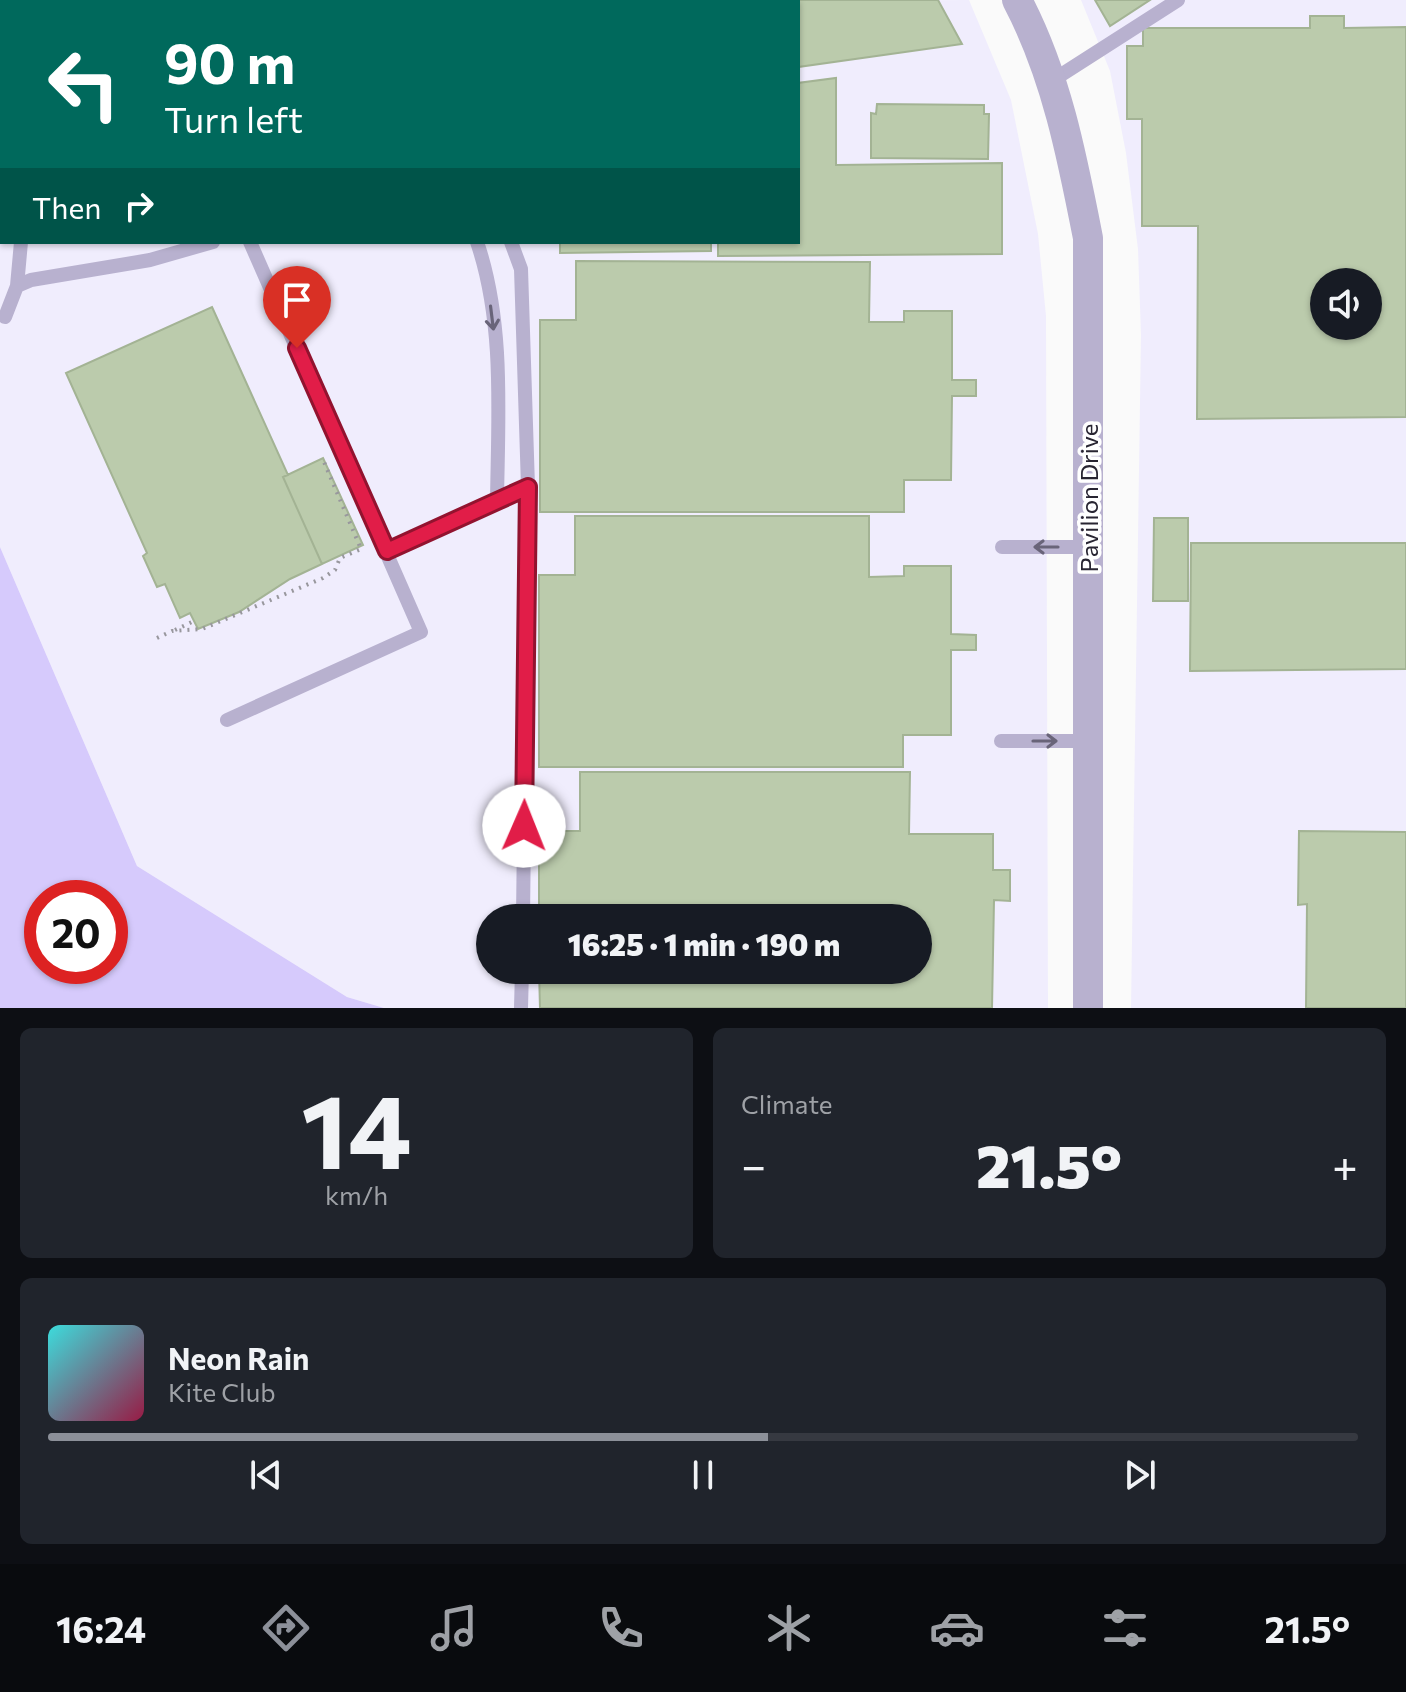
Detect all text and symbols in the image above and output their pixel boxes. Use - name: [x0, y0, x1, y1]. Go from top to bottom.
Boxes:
- text: 90 m: [164, 27, 295, 96]
- icon: left: [32, 32, 136, 136]
- text: Turn left: [164, 96, 303, 140]
- icon: right: [117, 184, 161, 228]
- text: Then: [32, 188, 101, 225]
- pin: [263, 266, 331, 348]
- map controls: [1310, 268, 1382, 340]
- button: sound: [1310, 268, 1382, 340]
- icon: arrive: [275, 278, 319, 322]
- one-way arrow: [485, 305, 500, 331]
- street label: Pavilion Drive: [1074, 424, 1103, 572]
- one-way arrow: [1033, 539, 1060, 555]
- one-way arrow: [1031, 733, 1058, 749]
- position arrow: [482, 784, 566, 868]
- speed limit sign: 20: [24, 880, 128, 984]
- text: 16:25 · 1 min · 190 m: [568, 925, 840, 962]
- text: 14: [301, 1063, 412, 1190]
- text: Climate: [741, 1088, 833, 1119]
- text: 21.5°: [976, 1127, 1122, 1200]
- text: −: [741, 1137, 766, 1191]
- text: +: [1332, 1137, 1358, 1191]
- text: km/h: [325, 1179, 388, 1210]
- text: Neon Rain: [168, 1339, 309, 1376]
- text: Kite Club: [168, 1376, 276, 1407]
- icon: previous: [244, 1453, 288, 1497]
- icon: pause: [681, 1453, 725, 1497]
- icon: next: [1118, 1453, 1162, 1497]
- icon: directions: [258, 1600, 314, 1656]
- icon: music: [426, 1600, 482, 1656]
- icon: phone: [593, 1600, 649, 1656]
- icon: climate: [761, 1600, 817, 1656]
- icon: car: [929, 1600, 985, 1656]
- icon: filters: [1097, 1600, 1153, 1656]
- text: 16:24: [56, 1606, 146, 1650]
- text: 21.5°: [1265, 1606, 1350, 1650]

